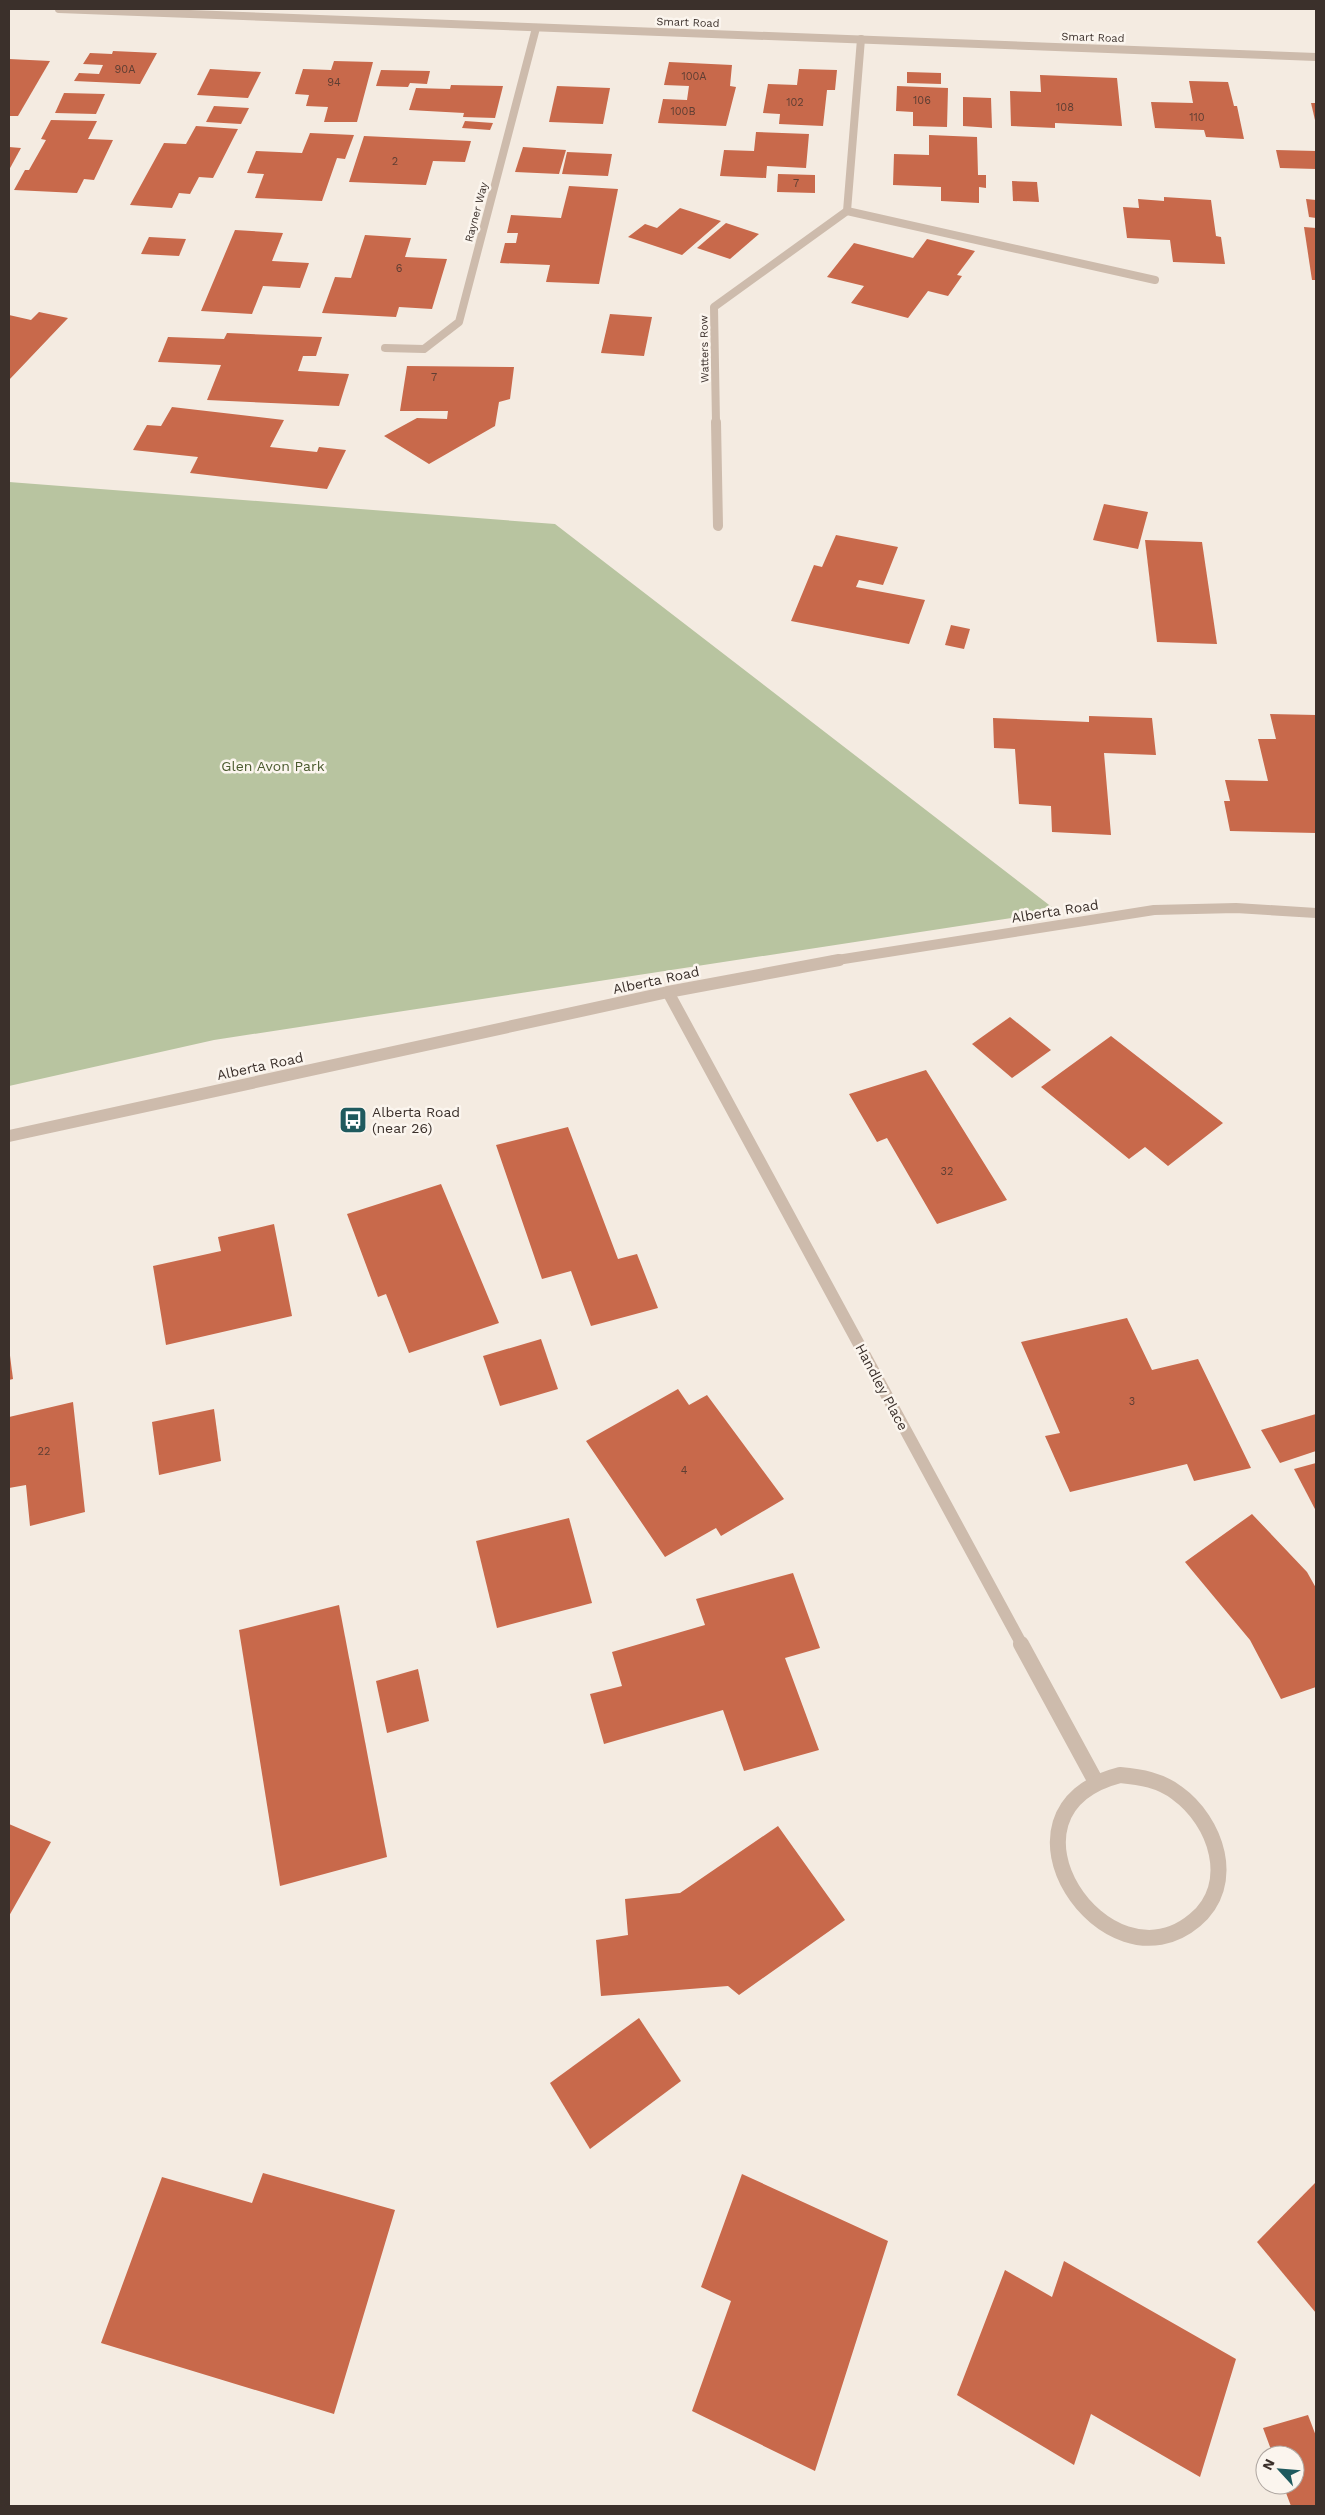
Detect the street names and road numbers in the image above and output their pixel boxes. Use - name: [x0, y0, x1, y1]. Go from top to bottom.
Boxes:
- street label: Smart Road: [656, 15, 720, 30]
- street label: Smart Road: [1061, 30, 1125, 45]
- street label: Rayner Way: [462, 180, 491, 244]
- street label: Watters Row: [697, 315, 712, 383]
- street label: Alberta Road: [1010, 896, 1100, 926]
- street label: Alberta Road: [611, 963, 701, 997]
- street label: Alberta Road: [215, 1049, 305, 1083]
- street label: Handley Place: [852, 1341, 912, 1433]

